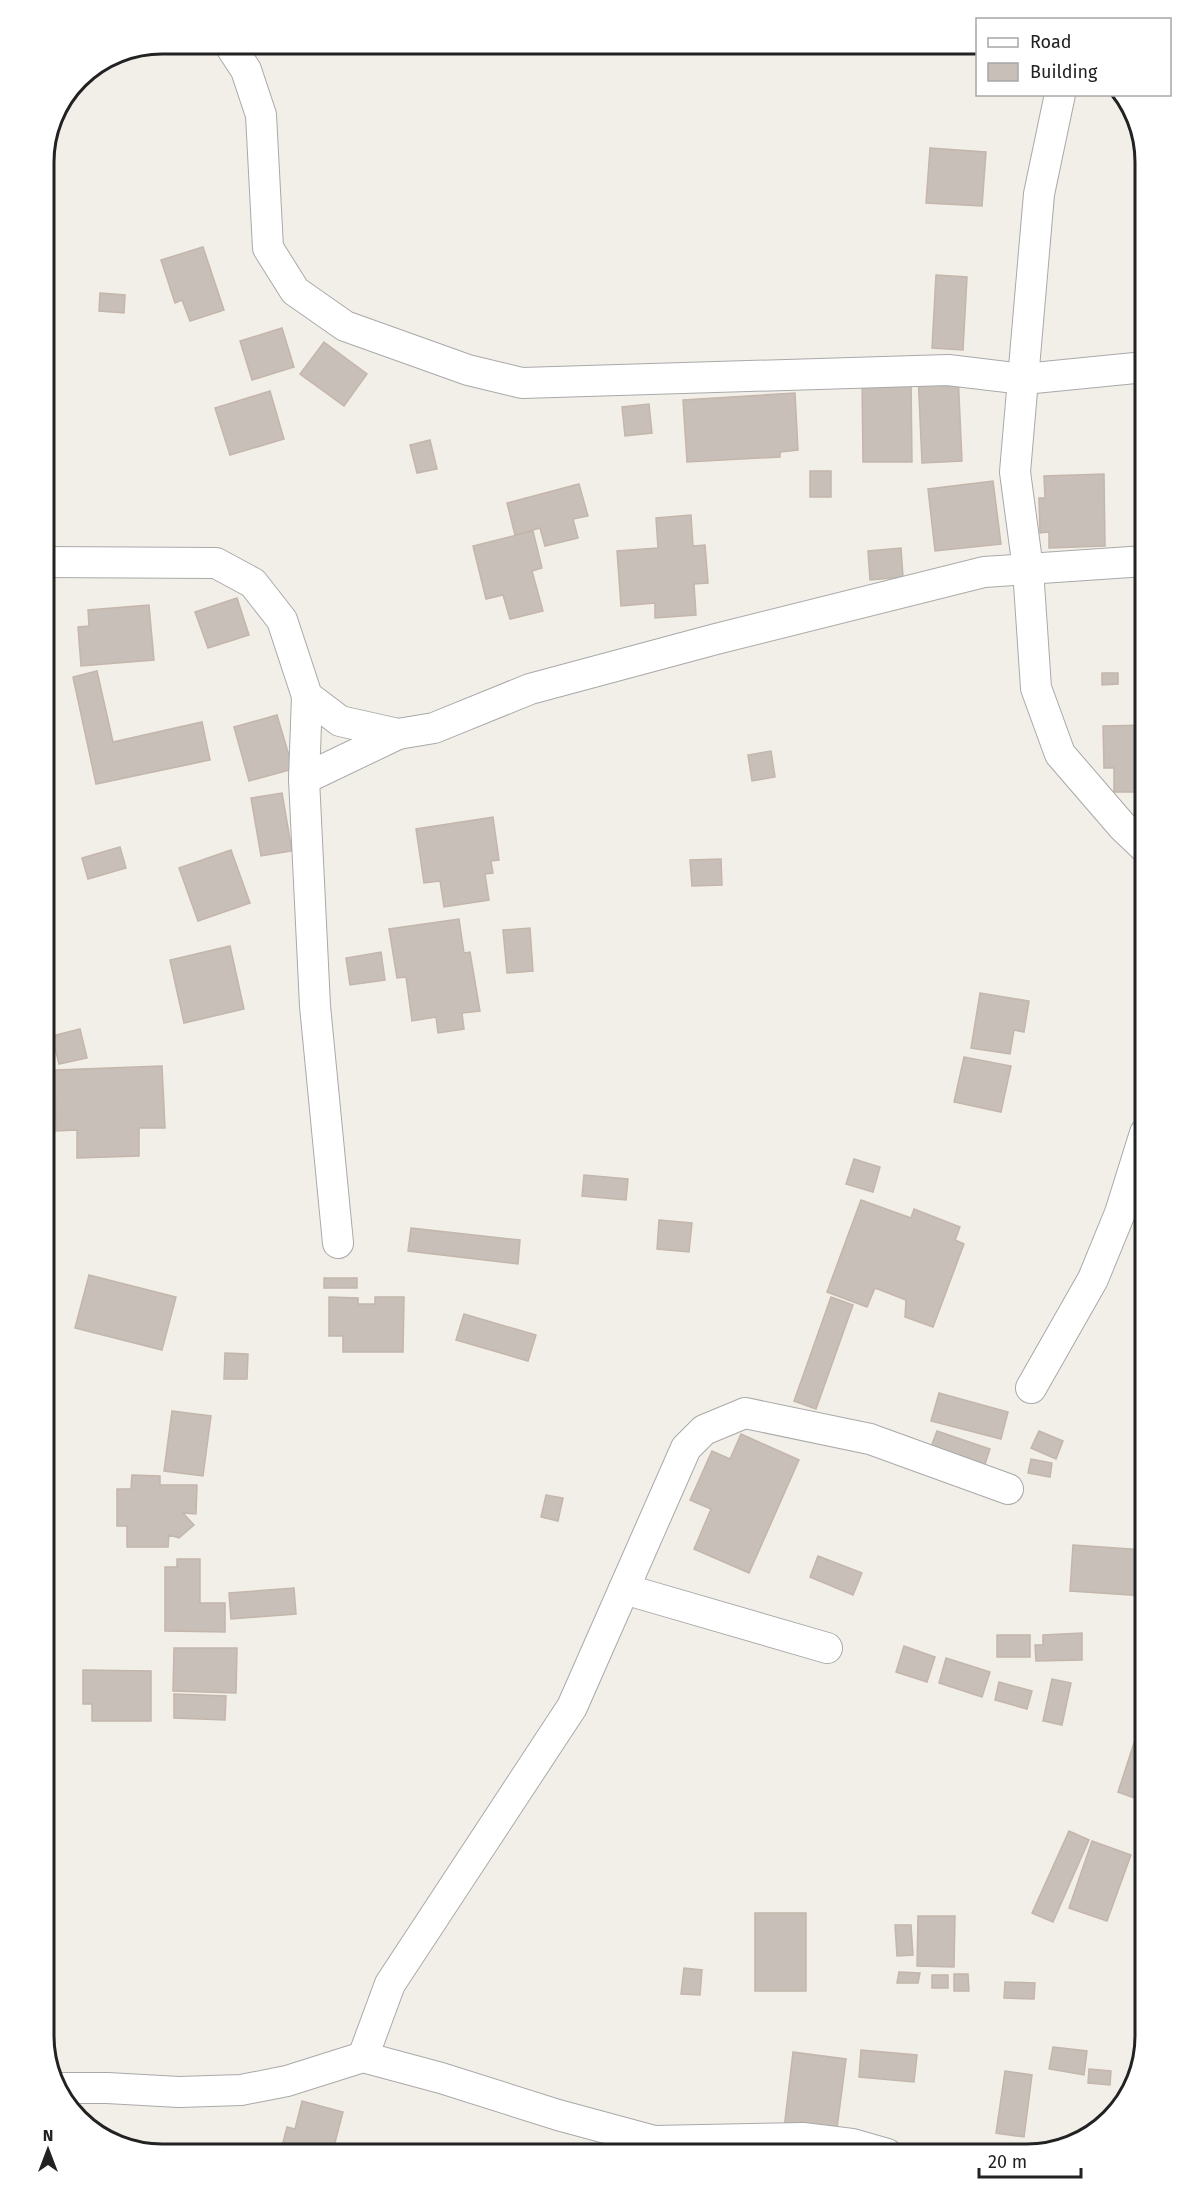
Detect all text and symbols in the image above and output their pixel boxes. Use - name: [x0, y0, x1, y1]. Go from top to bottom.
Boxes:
- legend: [976, 18, 1171, 96]
- text: Road: [1030, 31, 1072, 53]
- text: Building: [1030, 61, 1098, 83]
- north arrow: [18, 2120, 78, 2180]
- text: N: [43, 2126, 53, 2145]
- scale bar: [979, 2141, 1081, 2179]
- text: 20 m: [988, 2151, 1027, 2173]

